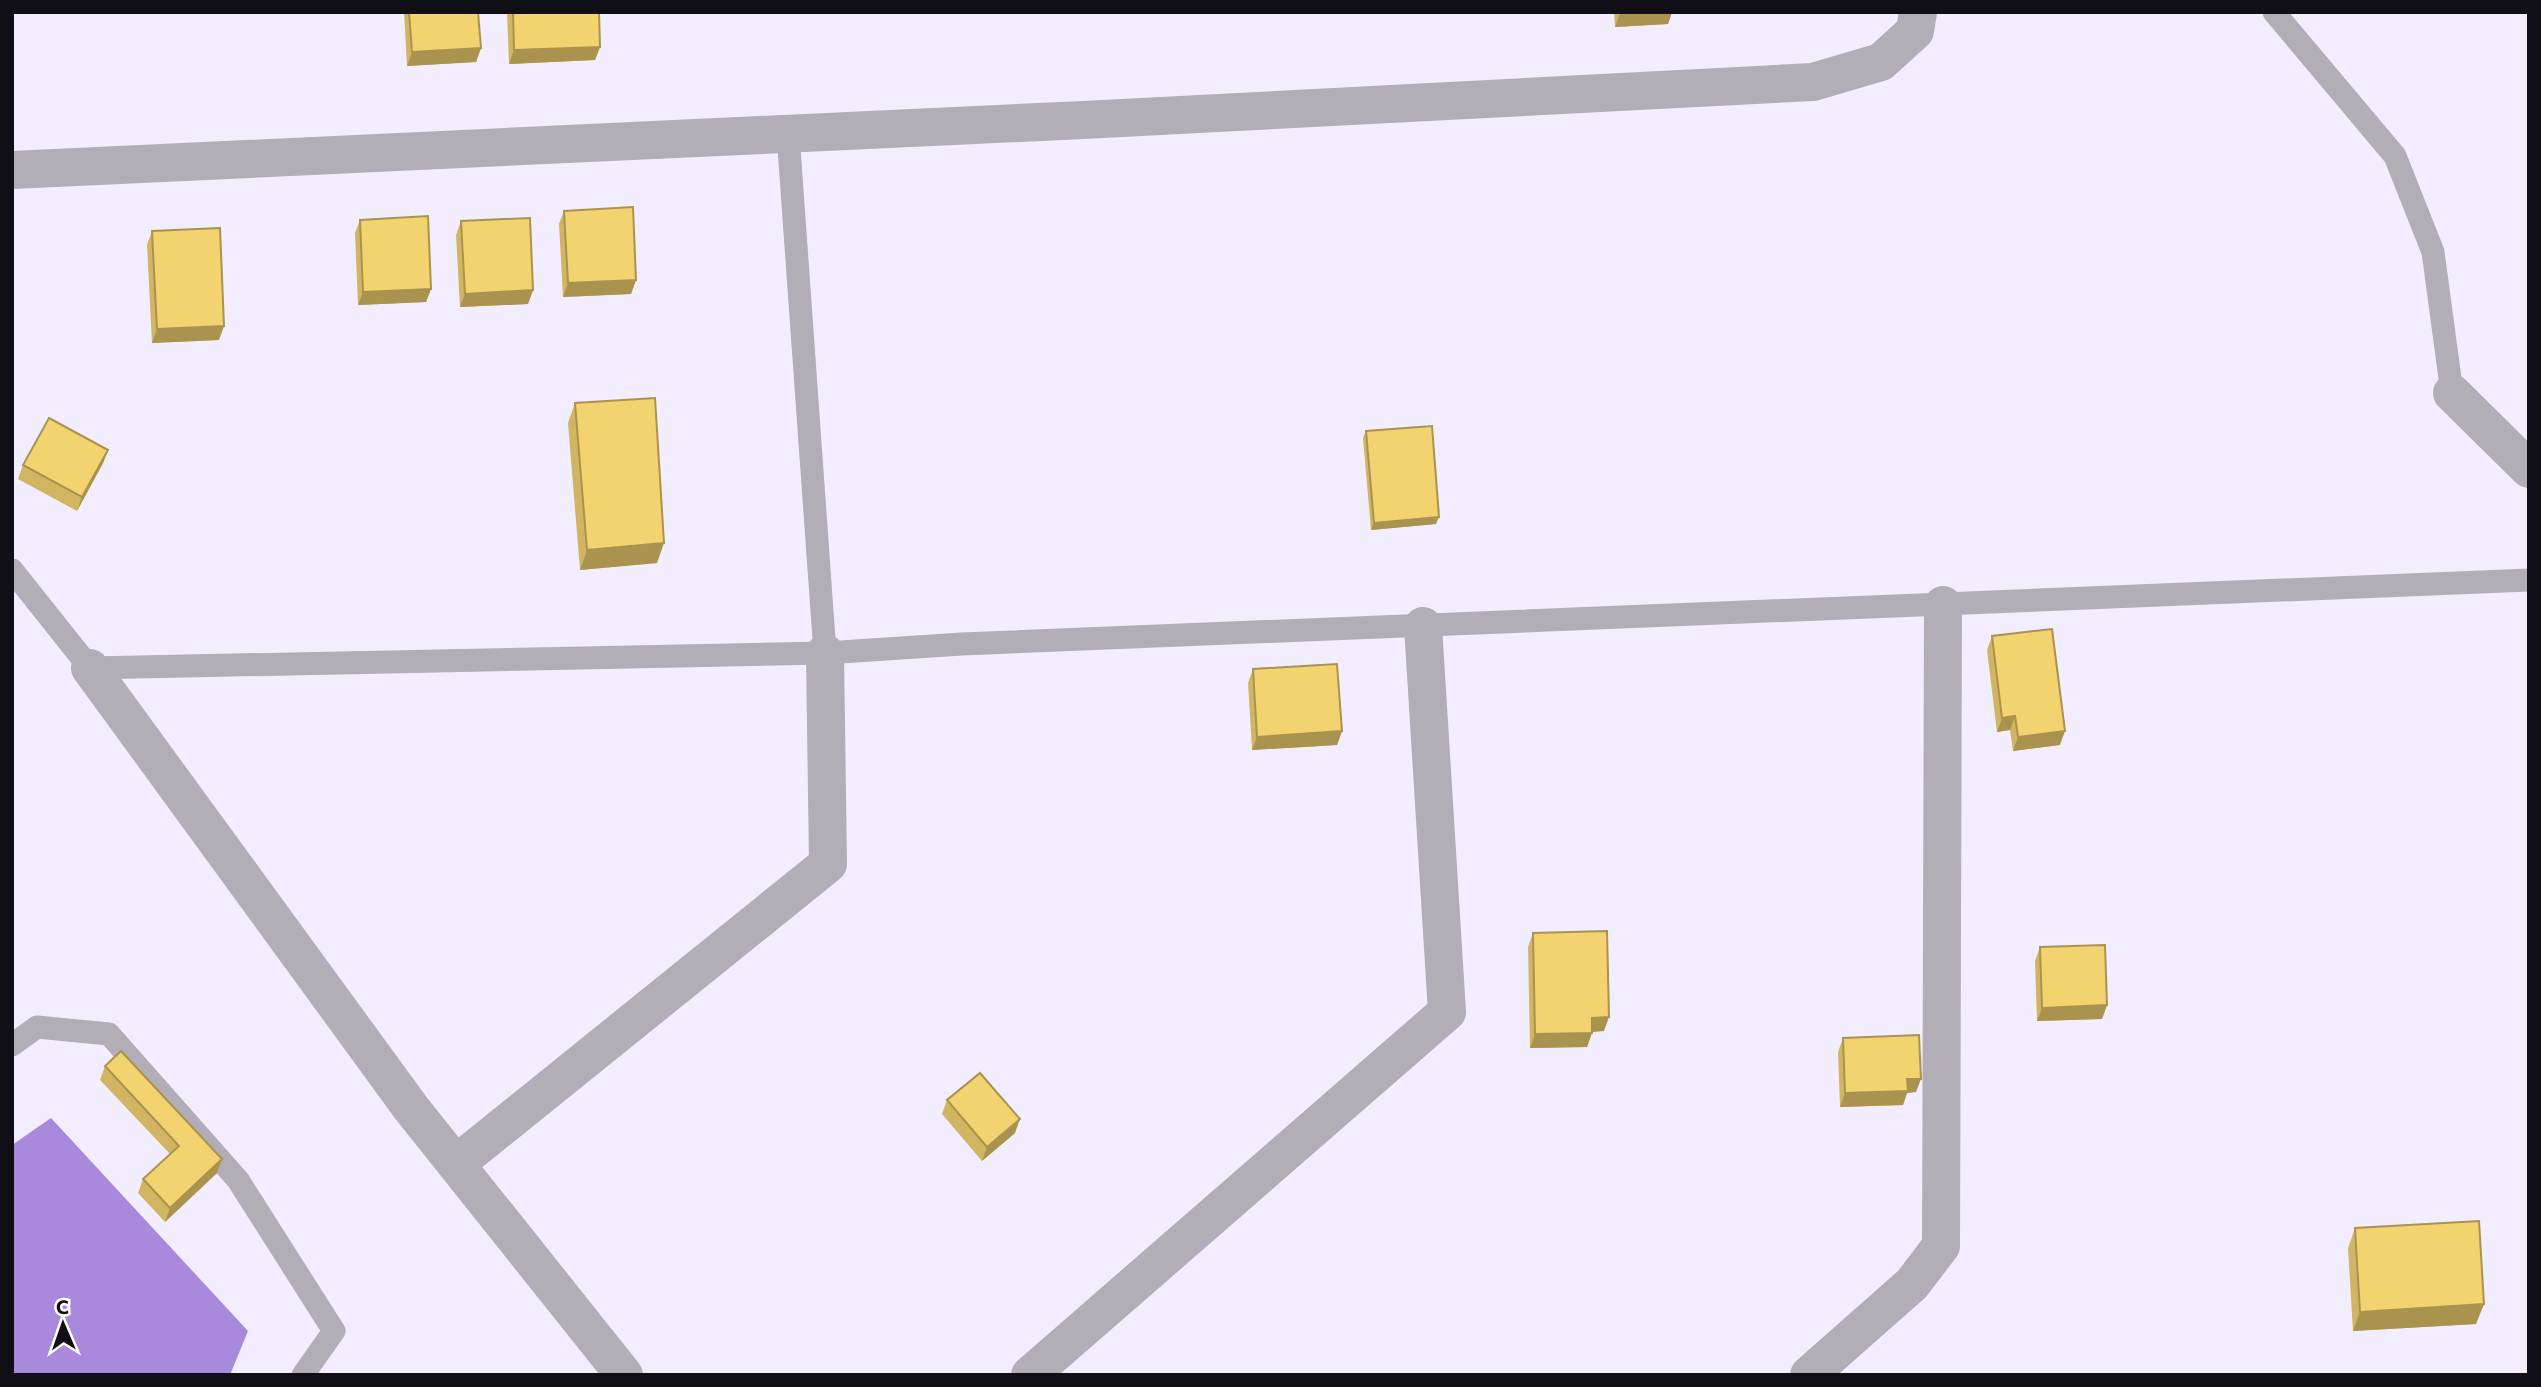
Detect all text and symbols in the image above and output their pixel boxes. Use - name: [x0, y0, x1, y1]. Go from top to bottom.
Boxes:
- north arrow: [28, 1289, 98, 1359]
- text: С: [55, 1295, 69, 1318]

